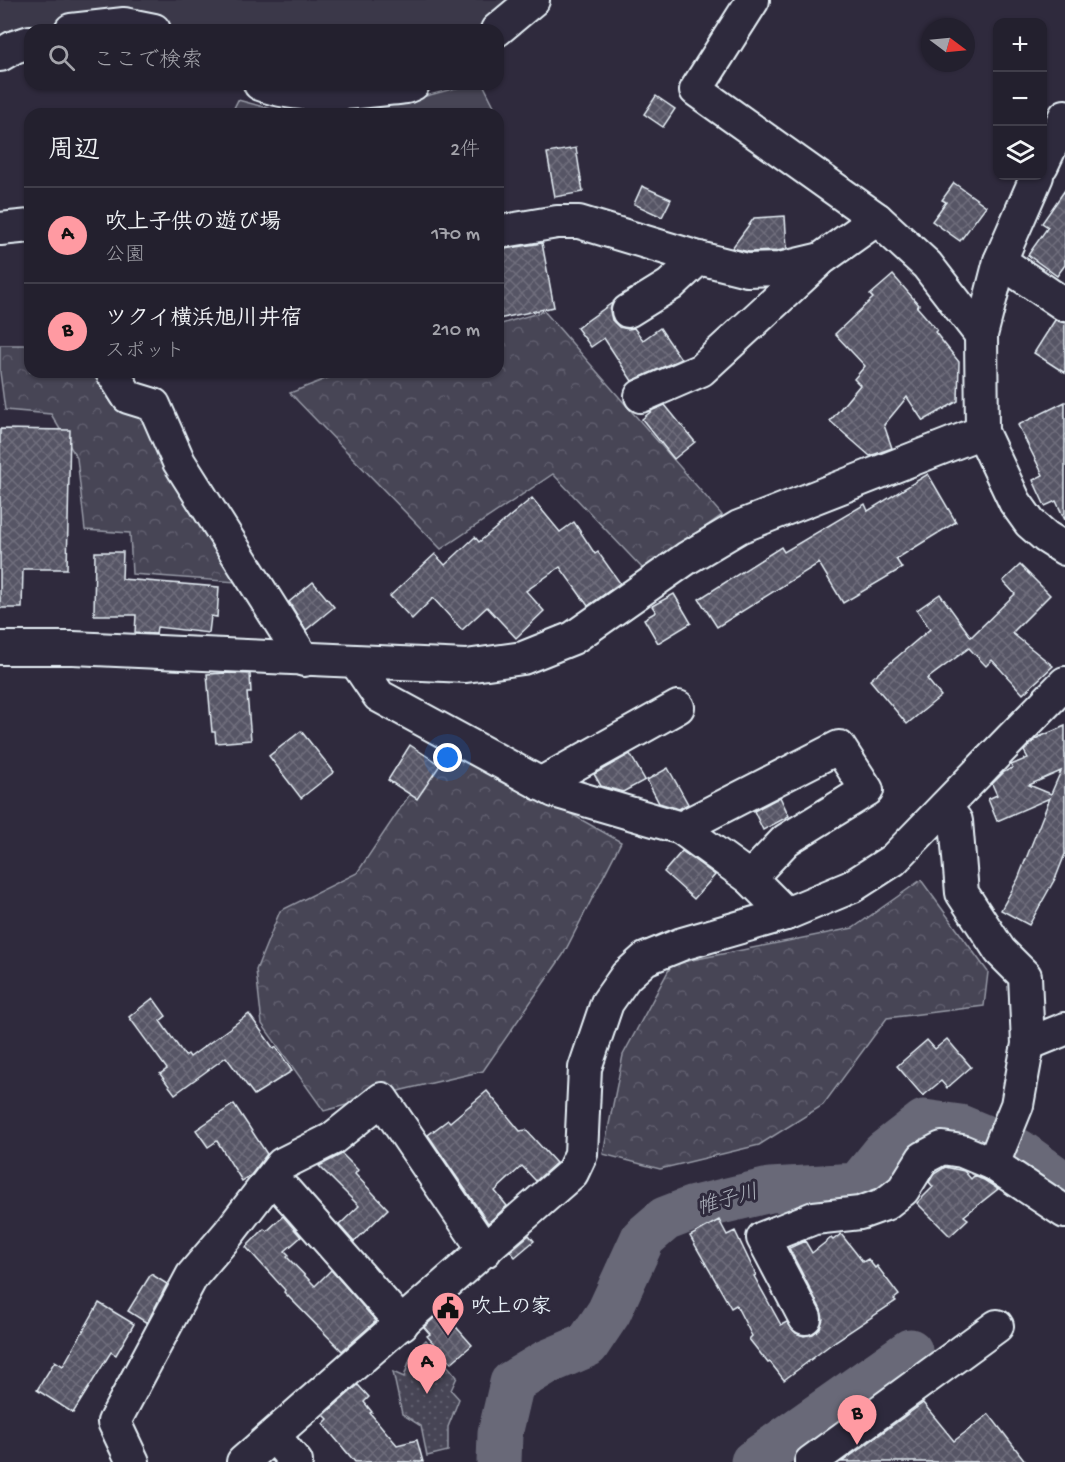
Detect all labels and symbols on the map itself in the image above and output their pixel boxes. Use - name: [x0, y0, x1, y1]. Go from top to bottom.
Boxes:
- north arrow: [921, 18, 975, 72]
- your location: [433, 743, 462, 772]
- water label: 帷子川: [694, 1179, 762, 1223]
- public building icon: 吹上の家: [430, 1290, 466, 1337]
- place label: 吹上の家: [471, 1295, 551, 1320]
- pin: A: [408, 1344, 446, 1394]
- pin: B: [838, 1396, 876, 1445]

